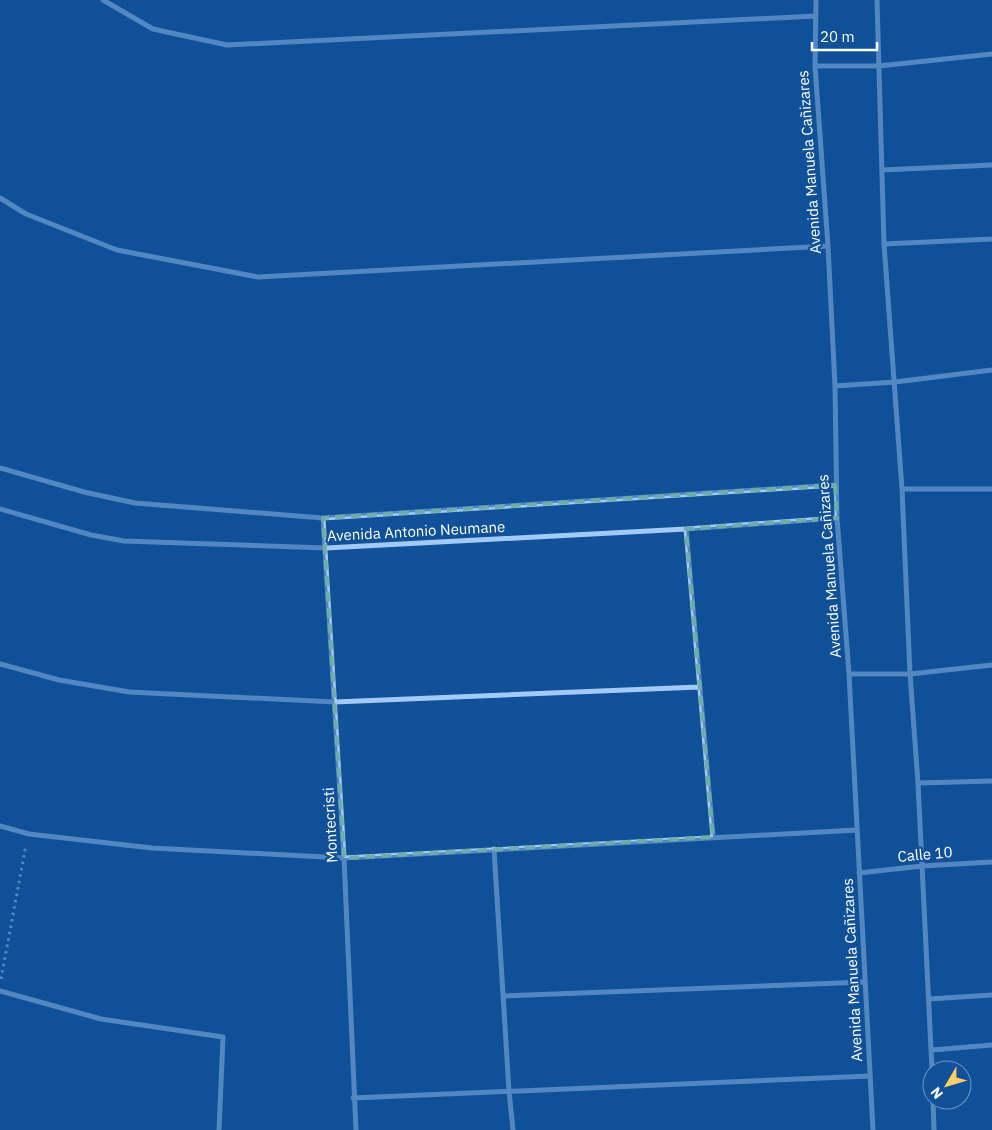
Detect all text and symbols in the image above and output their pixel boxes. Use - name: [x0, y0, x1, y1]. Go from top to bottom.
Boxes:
- scale bar: [812, 20, 877, 52]
- text: 20 m: [820, 27, 855, 46]
- street label: Avenida Manuela Cañizares: [793, 70, 825, 254]
- street label: Avenida Manuela Cañizares: [813, 474, 845, 658]
- street label: Avenida Antonio Neumane: [326, 517, 506, 545]
- street label: Montecristi: [319, 787, 341, 863]
- street label: Calle 10: [897, 842, 953, 866]
- street label: Avenida Manuela Cañizares: [838, 878, 866, 1062]
- north arrow: [922, 1060, 972, 1110]
- text: N: [927, 1083, 947, 1103]

